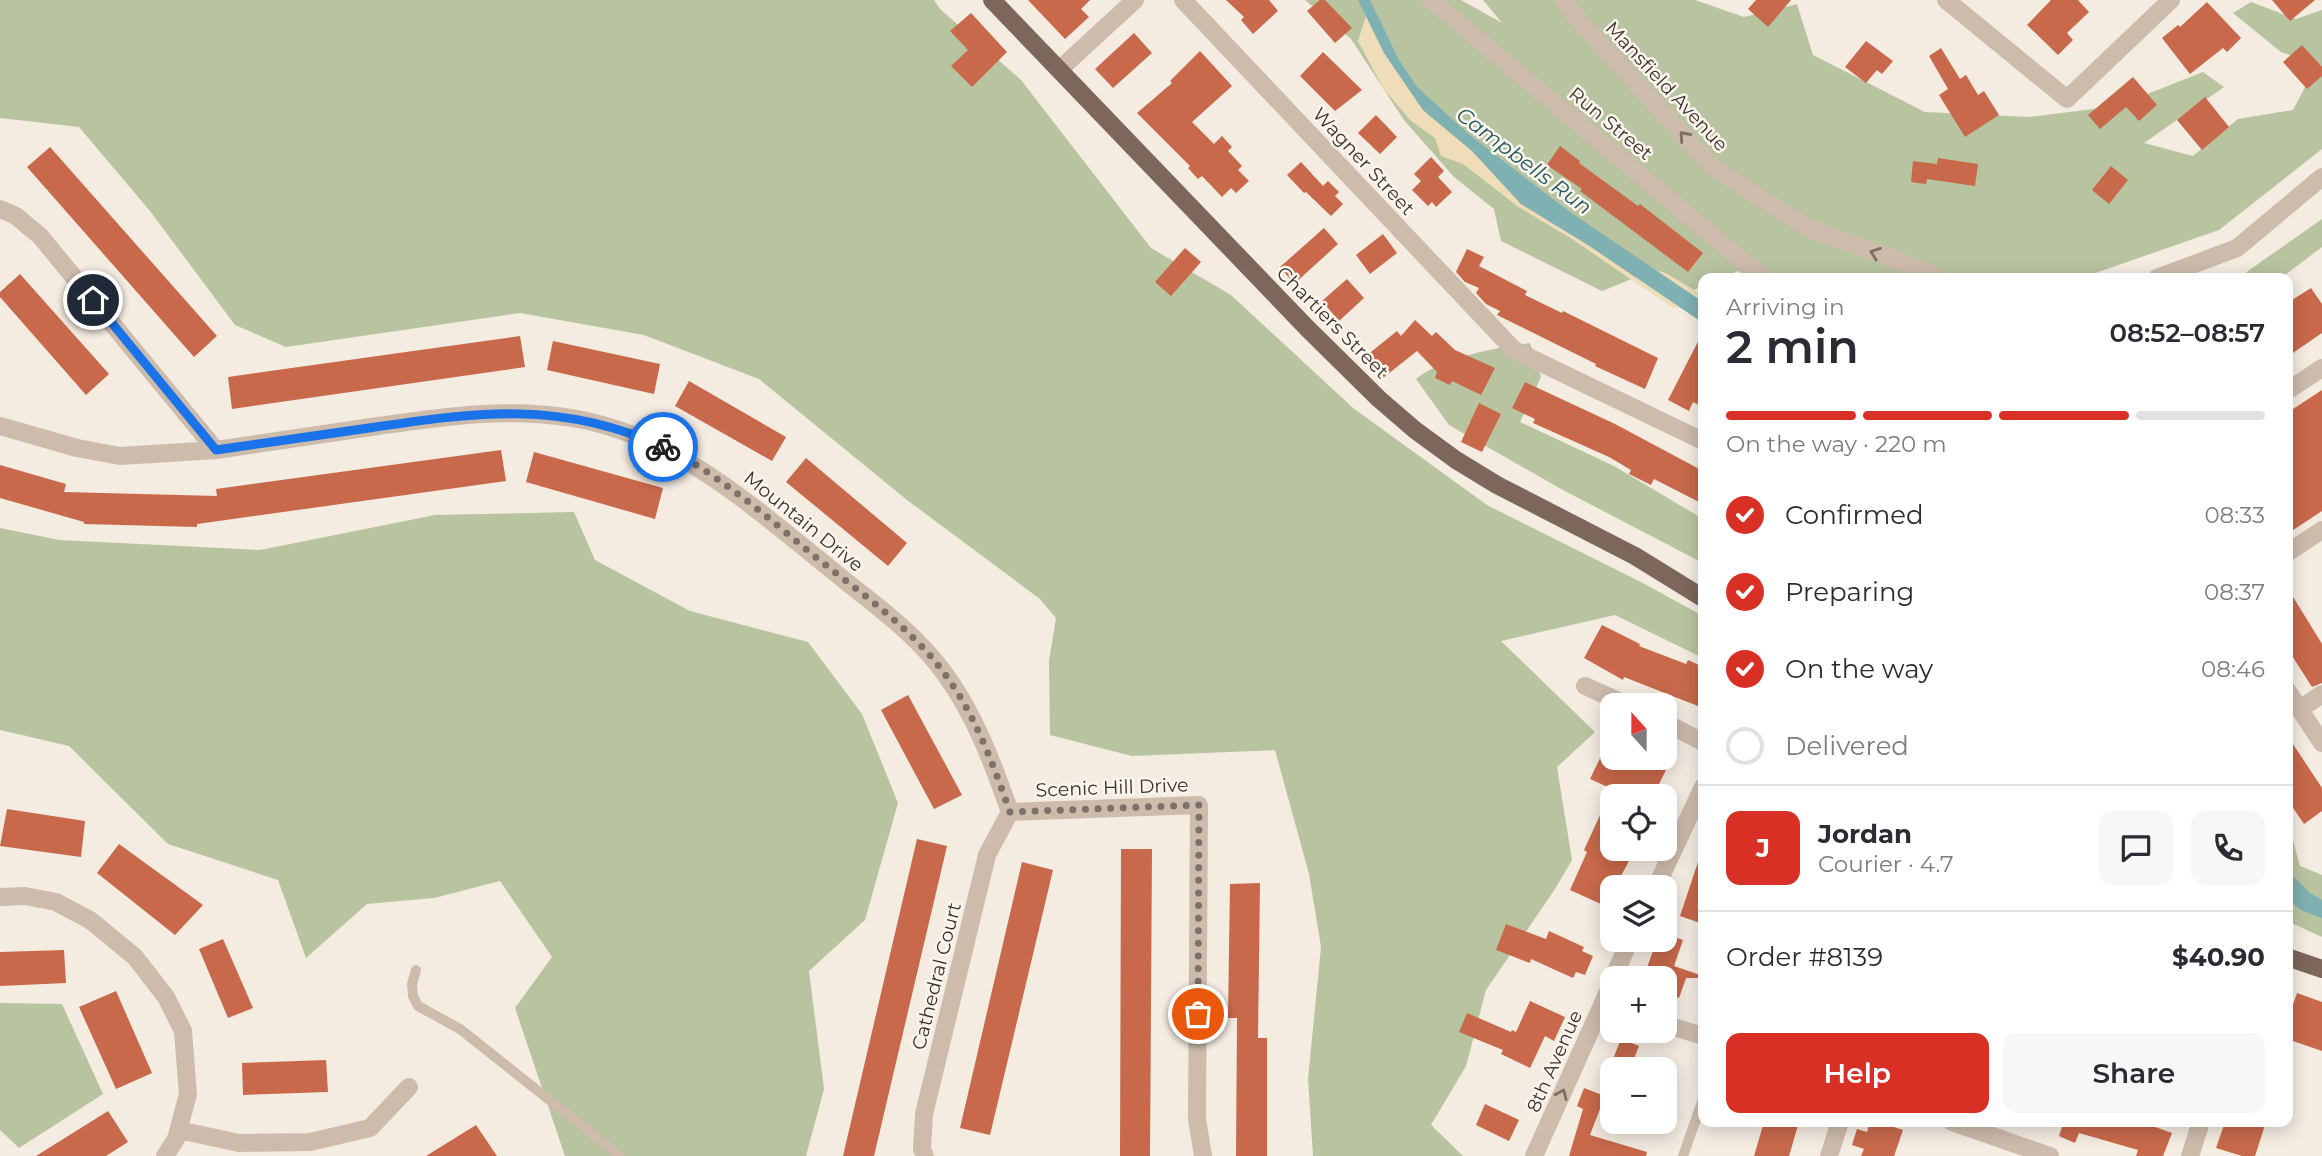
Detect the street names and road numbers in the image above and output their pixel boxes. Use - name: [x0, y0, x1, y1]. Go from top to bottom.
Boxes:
- street label: Mansfield Avenue: [1601, 17, 1733, 156]
- street label: Run Street: [1564, 82, 1657, 165]
- street label: Wagner Street: [1308, 103, 1420, 220]
- street label: Chartiers Street: [1272, 262, 1394, 383]
- street label: Mountain Drive: [739, 466, 868, 577]
- street label: Scenic Hill Drive: [1035, 773, 1189, 802]
- street label: Cathedral Court: [907, 900, 966, 1052]
- street label: 8th Avenue: [1522, 1007, 1587, 1116]

